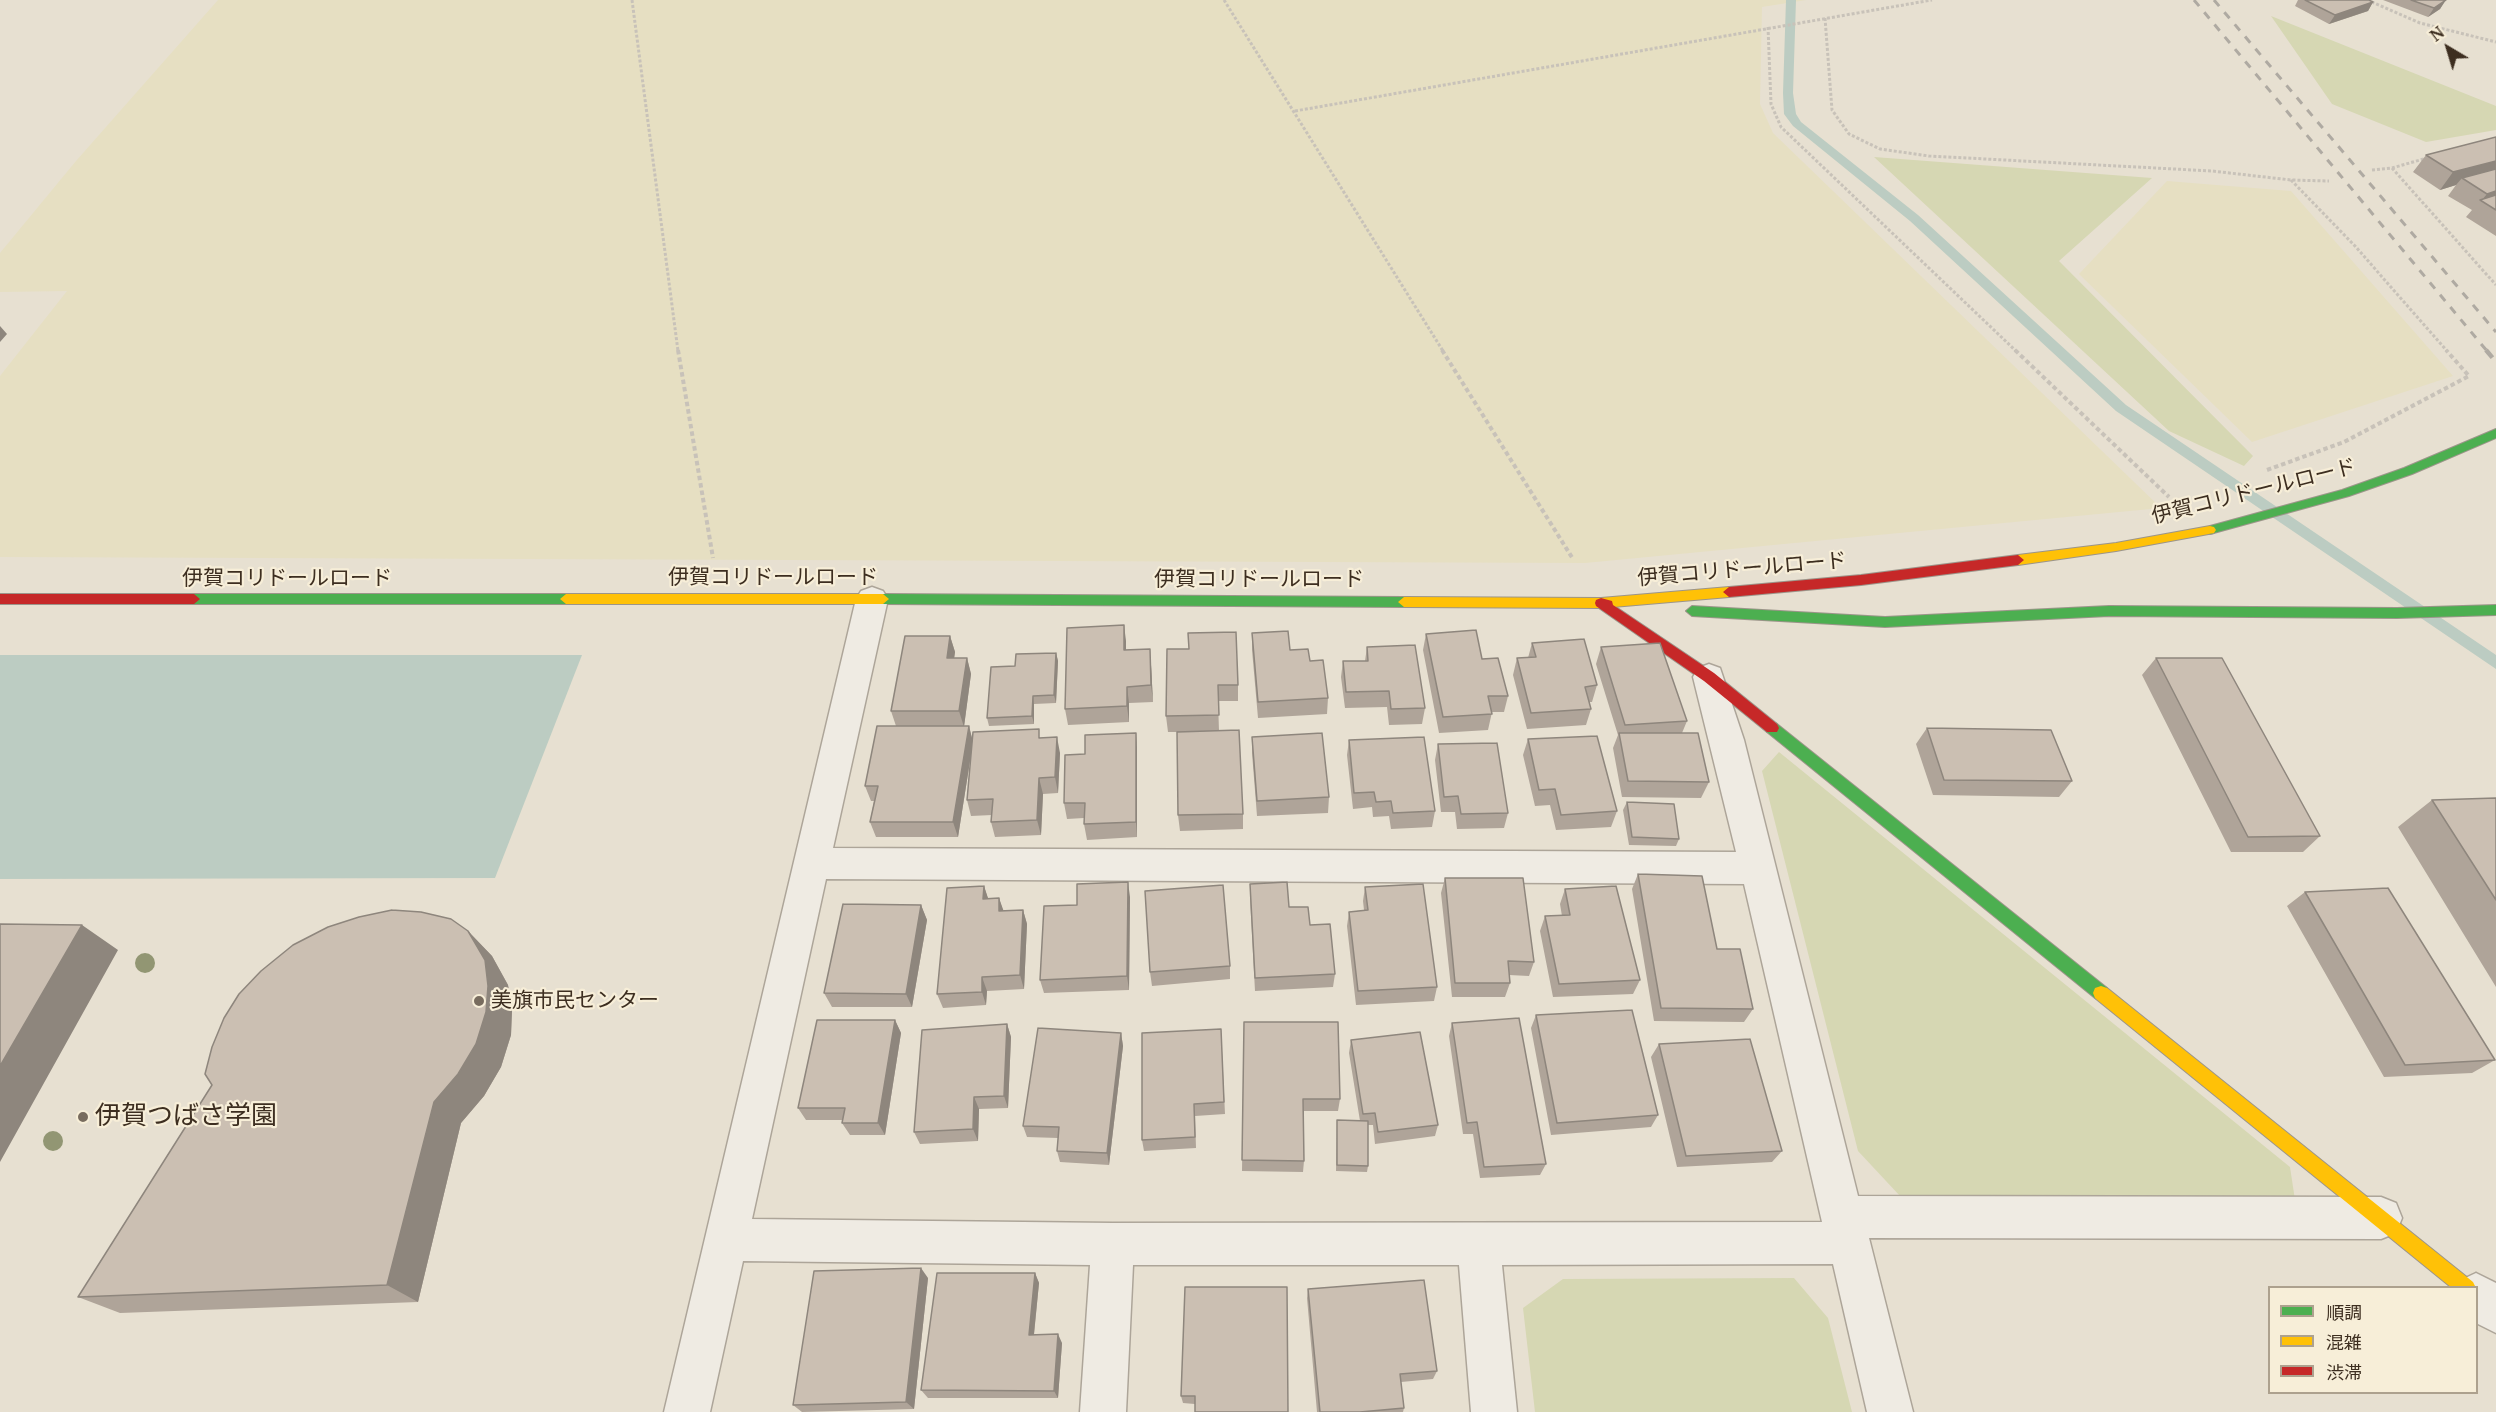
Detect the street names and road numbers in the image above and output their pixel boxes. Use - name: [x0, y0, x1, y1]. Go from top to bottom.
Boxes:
- street label: 伊賀コリドールロード: [2149, 454, 2359, 530]
- street label: 伊賀コリドールロード: [1636, 548, 1848, 592]
- street label: 伊賀コリドールロード: [668, 565, 878, 591]
- street label: 伊賀コリドールロード: [182, 566, 392, 592]
- street label: 伊賀コリドールロード: [1154, 567, 1364, 593]

